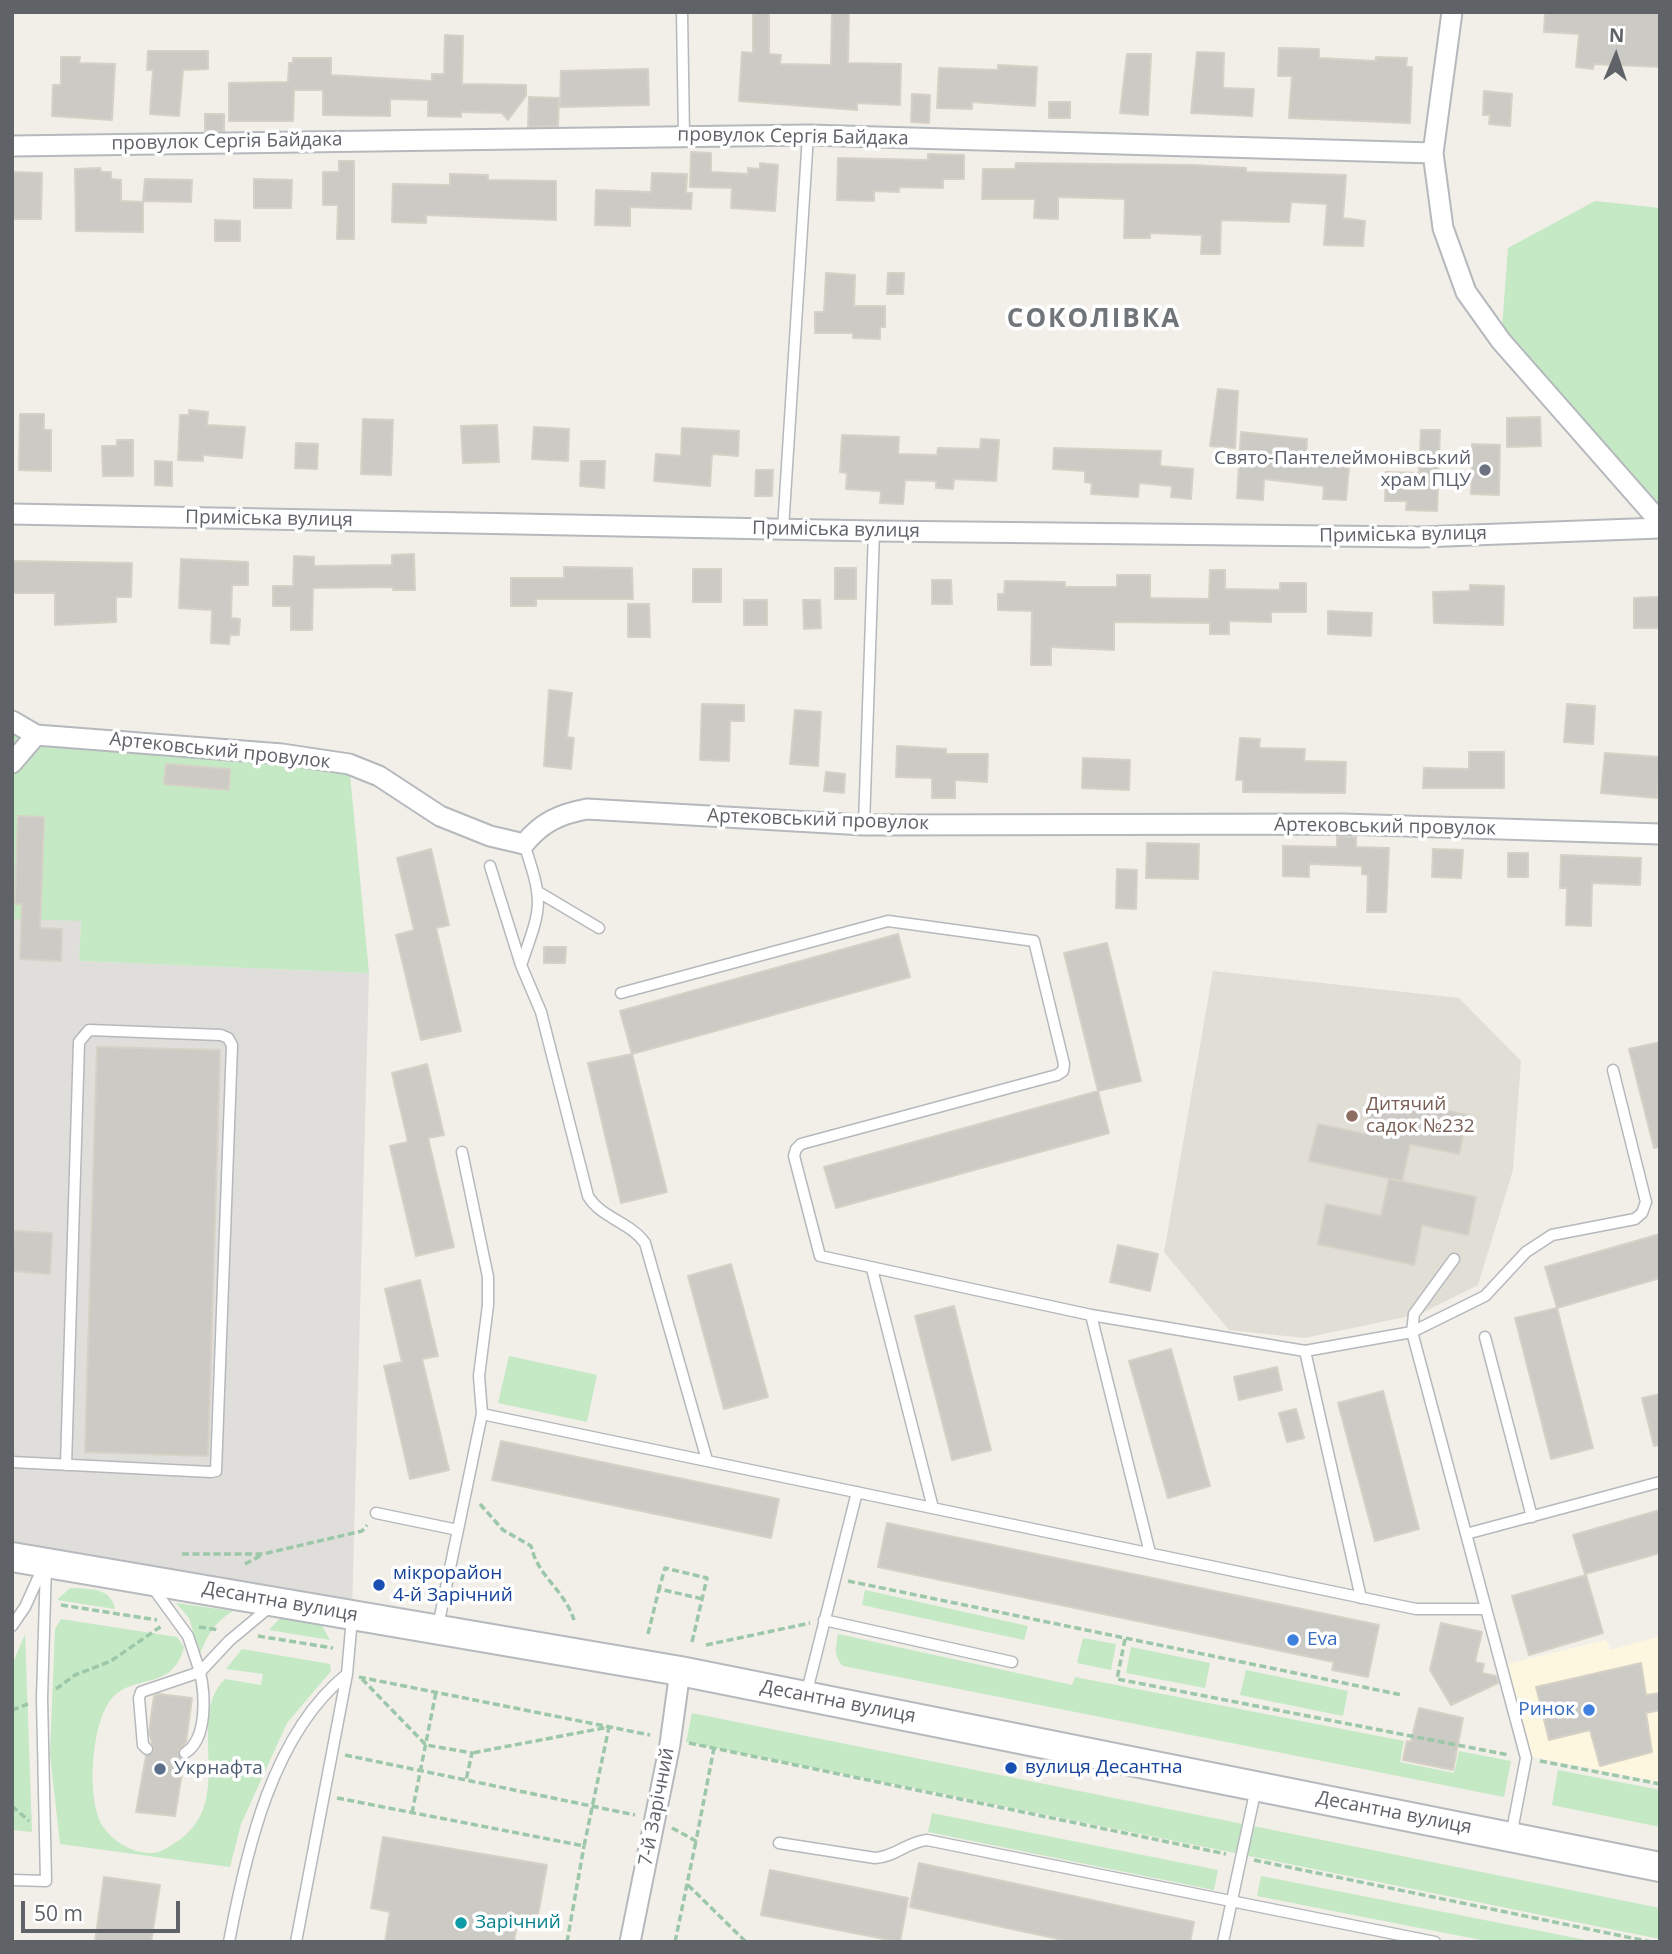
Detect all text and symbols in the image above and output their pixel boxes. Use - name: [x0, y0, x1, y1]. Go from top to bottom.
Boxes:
- north arrow: [1581, 21, 1651, 91]
- text: N: [1609, 22, 1625, 48]
- street label: провулок Сергія Байдака: [677, 124, 909, 150]
- street label: провулок Сергія Байдака: [111, 129, 343, 155]
- district label: СОКОЛІВКА: [1008, 304, 1180, 336]
- place label: Свято-Пантелеймонівський храм ПЦУ: [1214, 448, 1471, 492]
- marker: Свято-Пантелеймонівський храм ПЦУ: [1477, 462, 1493, 478]
- street label: Приміська вулиця: [185, 506, 353, 532]
- street label: Приміська вулиця: [752, 517, 920, 543]
- street label: Приміська вулиця: [1319, 522, 1487, 548]
- street label: Артековський провулок: [108, 728, 332, 774]
- street label: Артековський провулок: [707, 805, 929, 835]
- street label: Артековський провулок: [1274, 814, 1496, 840]
- place label: Дитячий садок №232: [1366, 1094, 1475, 1138]
- marker: Дитячий садок №232: [1344, 1108, 1360, 1124]
- place label: мікрорайон 4-й Зарічний: [393, 1563, 513, 1607]
- street label: Десантна вулиця: [200, 1577, 360, 1627]
- marker: мікрорайон 4-й Зарічний: [371, 1577, 387, 1593]
- place label: Eva: [1307, 1629, 1338, 1651]
- marker: Eva: [1285, 1632, 1301, 1648]
- street label: Десантна вулиця: [758, 1676, 918, 1728]
- place label: Ринок: [1518, 1699, 1575, 1721]
- marker: Ринок: [1581, 1702, 1597, 1718]
- street label: 7-й Зарічний: [634, 1746, 680, 1868]
- place label: вулиця Десантна: [1025, 1757, 1183, 1779]
- place label: Укрнафта: [174, 1758, 263, 1780]
- marker: вулиця Десантна: [1003, 1760, 1019, 1776]
- marker: Укрнафта: [152, 1761, 168, 1777]
- street label: Десантна вулиця: [1314, 1787, 1474, 1839]
- scale bar: [24, 1888, 184, 1932]
- text: 50 m: [34, 1899, 83, 1927]
- place label: Зарічний: [475, 1912, 561, 1934]
- marker: Зарічний: [453, 1915, 469, 1931]

